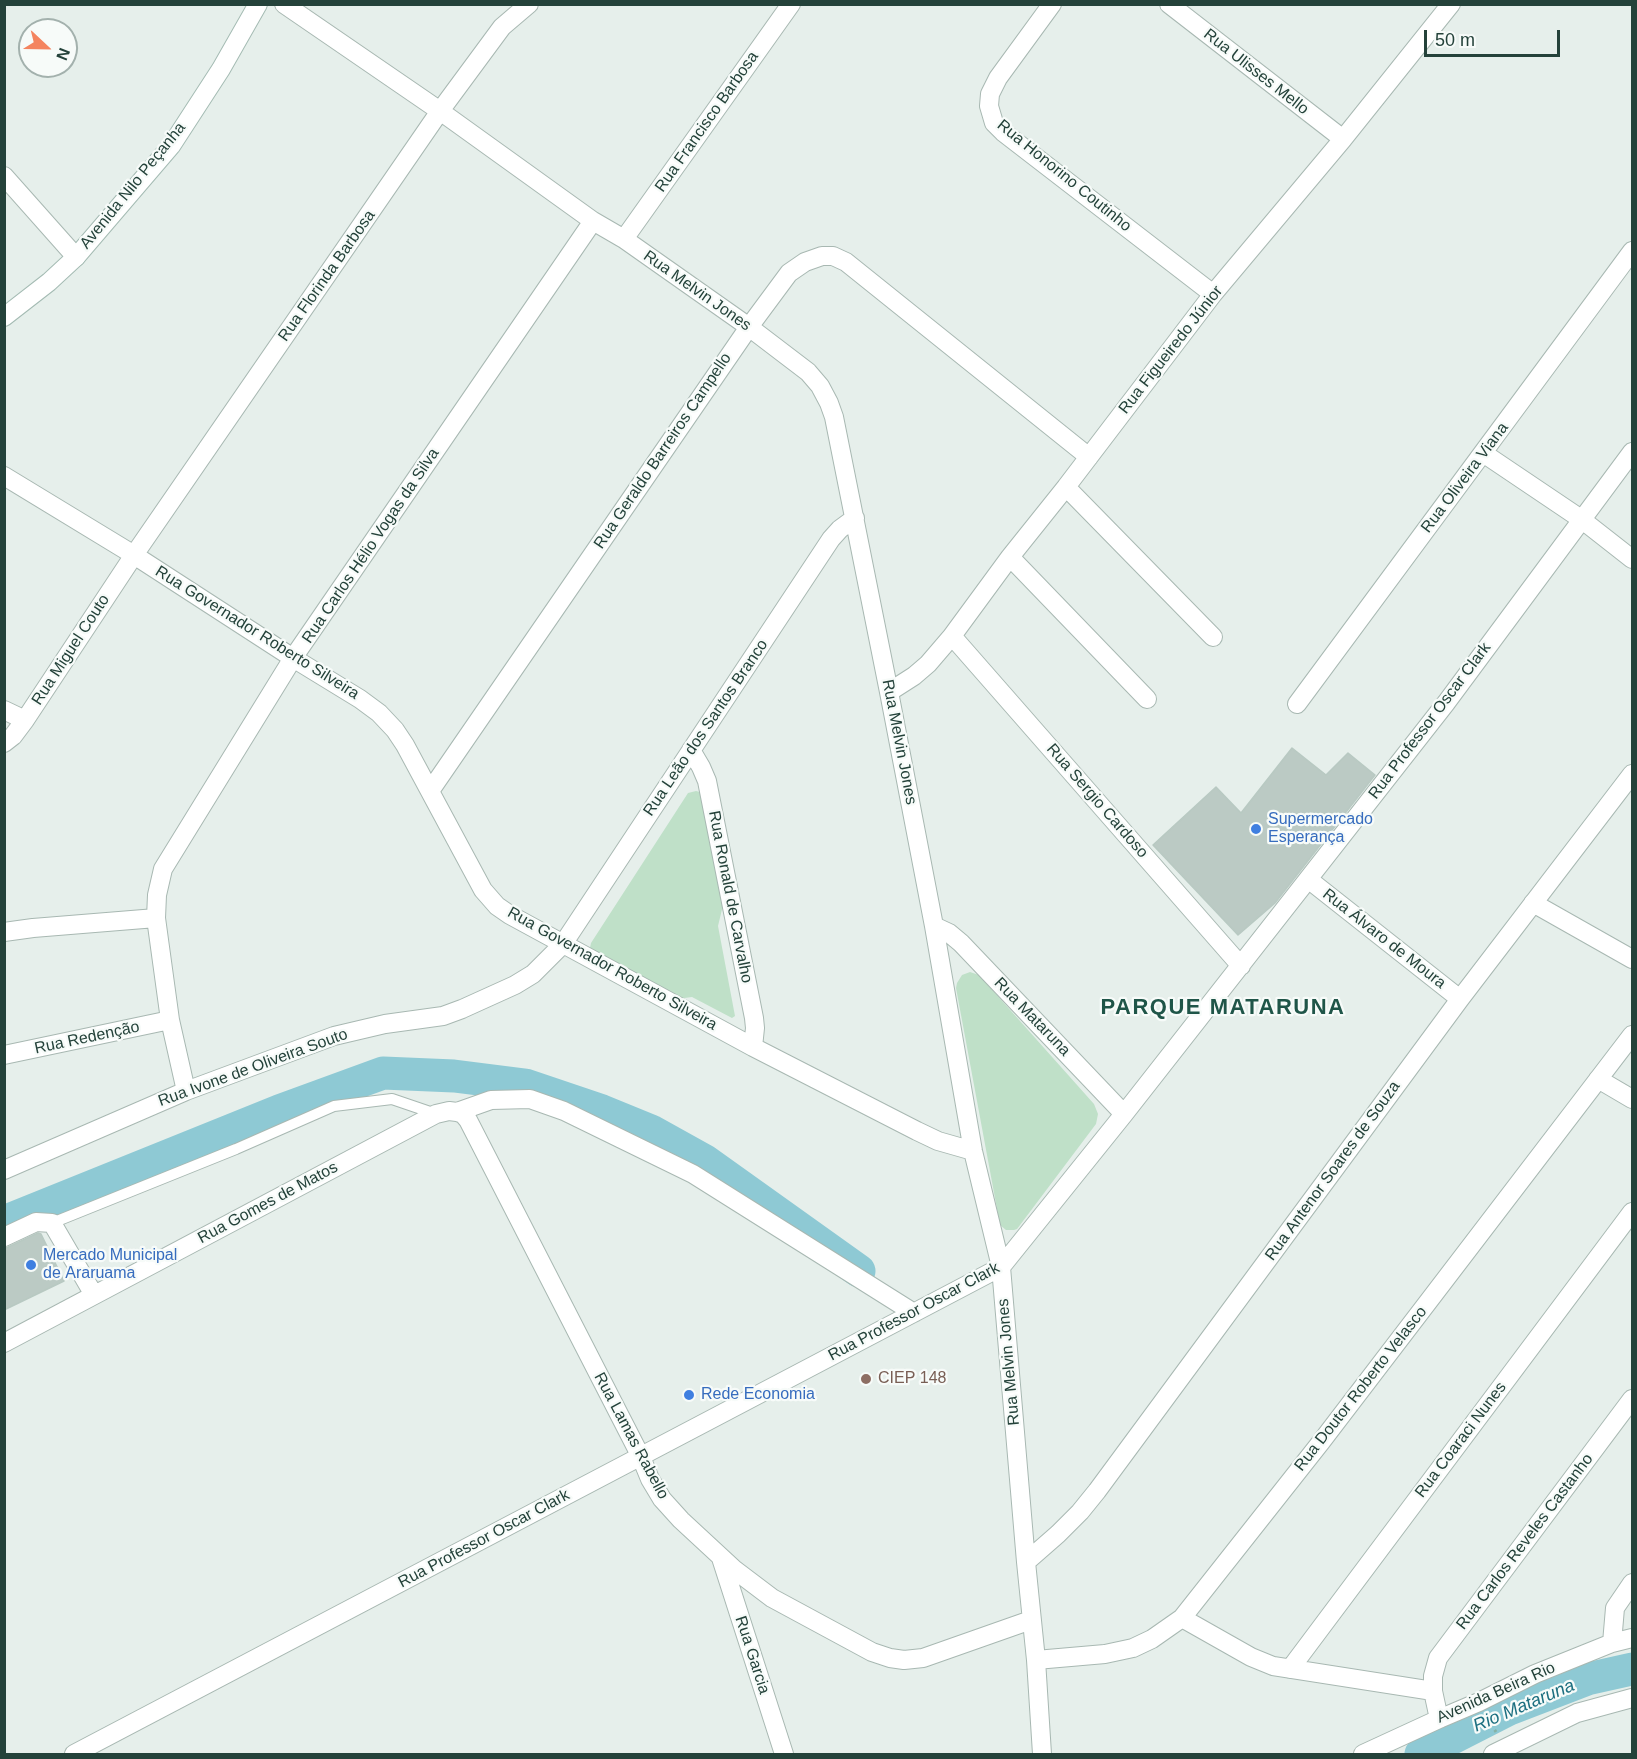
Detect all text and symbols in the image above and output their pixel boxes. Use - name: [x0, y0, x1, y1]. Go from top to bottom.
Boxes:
- north arrow: [18, 18, 78, 78]
- scale bar: [1427, 18, 1564, 56]
- street label: Rua Ulisses Mello: [1200, 25, 1312, 119]
- text: 50 m: [1435, 30, 1475, 50]
- text: N: [53, 46, 73, 63]
- street label: Rua Francisco Barbosa: [651, 48, 763, 196]
- street label: Rua Honorino Coutinho: [993, 116, 1135, 236]
- street label: Avenida Nilo Peçanha: [76, 119, 190, 253]
- street label: Rua Florinda Barbosa: [275, 207, 379, 345]
- street label: Rua Melvin Jones: [639, 247, 755, 335]
- street label: Rua Figueiredo Júnior: [1115, 282, 1227, 418]
- street label: Rua Geraldo Barreiros Campello: [590, 349, 736, 553]
- street label: Rua Oliveira Viana: [1417, 419, 1513, 537]
- street label: Rua Carlos Hélio Vogas da Silva: [298, 445, 444, 647]
- street label: Rua Governador Roberto Silveira: [152, 562, 362, 704]
- street label: Rua Miguel Couto: [28, 591, 114, 709]
- street label: Rua Leão dos Santos Branco: [640, 636, 772, 820]
- street label: Rua Professor Oscar Clark: [1365, 639, 1495, 803]
- street label: Rua Melvin Jones: [877, 678, 921, 806]
- street label: Rua Sergio Cardoso: [1042, 740, 1152, 862]
- street label: Rua Ronald de Carvalho: [704, 809, 756, 985]
- place label: Supermercado Esperança: [1268, 810, 1373, 848]
- marker: Supermercado Esperança: [1249, 822, 1263, 836]
- street label: Rua Álvaro de Moura: [1319, 885, 1449, 993]
- street label: Rua Governador Roberto Silveira: [504, 903, 720, 1035]
- street label: Rua Mataruna: [990, 974, 1074, 1060]
- district label: PARQUE MATARUNA: [1101, 995, 1345, 1021]
- street label: Rua Redenção: [33, 1018, 141, 1058]
- street label: Rua Ivone de Oliveira Souto: [156, 1025, 350, 1111]
- street label: Rua Antenor Soares de Souza: [1261, 1078, 1405, 1264]
- street label: Rua Gomes de Matos: [195, 1158, 341, 1248]
- place label: Mercado Municipal de Araruama: [43, 1246, 177, 1284]
- marker: Mercado Municipal de Araruama: [24, 1258, 38, 1272]
- street label: Rua Professor Oscar Clark: [825, 1259, 1003, 1365]
- street label: Rua Melvin Jones: [994, 1298, 1024, 1426]
- street label: Rua Doutor Roberto Velasco: [1291, 1303, 1431, 1475]
- street label: Rua Lamas Rabello: [590, 1369, 672, 1503]
- place label: CIEP 148: [878, 1369, 946, 1389]
- marker: CIEP 148: [859, 1372, 873, 1386]
- street label: Rua Coaraci Nunes: [1411, 1378, 1511, 1502]
- place label: Rede Economia: [701, 1385, 815, 1405]
- marker: Rede Economia: [682, 1388, 696, 1402]
- street label: Rua Carlos Reveles Castanho: [1453, 1450, 1597, 1634]
- street label: Rua Professor Oscar Clark: [395, 1486, 573, 1592]
- street label: Rua Garcia: [730, 1614, 774, 1696]
- street label: Avenida Beira Rio: [1434, 1658, 1558, 1728]
- water label: Rio Mataruna: [1470, 1675, 1578, 1737]

